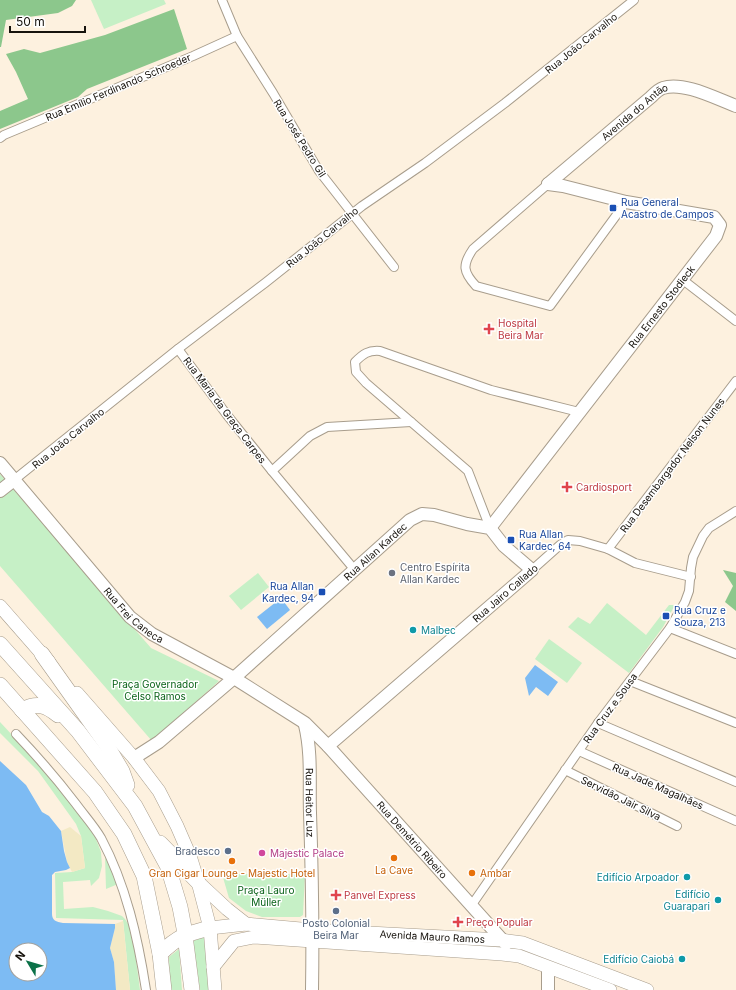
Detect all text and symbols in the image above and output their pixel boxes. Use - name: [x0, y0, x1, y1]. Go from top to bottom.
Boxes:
- scale bar: [10, 8, 85, 34]
- street label: Rua João Carvalho: [542, 10, 620, 76]
- text: 50 m: [16, 14, 45, 29]
- street label: Rua Emílio Ferdinando Schroeder: [44, 51, 193, 123]
- street label: Avenida do Antão: [599, 81, 669, 142]
- street label: Rua José Pedro Gil: [271, 97, 329, 179]
- place label: Rua General Acastro de Campos: [621, 196, 714, 220]
- marker: Rua General Acastro de Campos: [608, 203, 618, 213]
- street label: Rua João Carvalho: [283, 204, 361, 270]
- street label: Rua Ernesto Stodieck: [626, 263, 697, 350]
- place label: Hospital Beira Mar: [498, 317, 544, 341]
- marker: Hospital Beira Mar: [483, 323, 495, 335]
- street label: Rua Maria da Graça Carpes: [181, 355, 269, 465]
- street label: Rua Desembargador Nelson Nunes: [617, 395, 727, 535]
- street label: Rua João Carvalho: [29, 405, 107, 471]
- marker: Cardiosport: [561, 481, 573, 493]
- place label: Cardiosport: [576, 481, 632, 493]
- street label: Rua Allan Kardec: [341, 520, 409, 583]
- place label: Rua Allan Kardec, 64: [519, 528, 571, 552]
- marker: Rua Allan Kardec, 64: [506, 535, 516, 545]
- place label: Centro Espírita Allan Kardec: [400, 561, 470, 585]
- street label: Rua Jairo Callado: [470, 561, 540, 625]
- marker: Centro Espírita Allan Kardec: [387, 568, 397, 578]
- place label: Rua Allan Kardec, 94: [262, 580, 314, 604]
- street label: Rua Frei Caneca: [101, 585, 166, 645]
- marker: Rua Allan Kardec, 94: [317, 587, 327, 597]
- place label: Rua Cruz e Souza, 213: [674, 604, 726, 628]
- marker: Rua Cruz e Souza, 213: [661, 611, 671, 621]
- place label: Malbec: [421, 624, 456, 636]
- marker: Malbec: [408, 625, 418, 635]
- street label: Rua Cruz e Sousa: [580, 671, 640, 745]
- park label: Praça Governador Celso Ramos: [112, 678, 198, 702]
- street label: Rua Jade Magalhães: [611, 761, 705, 811]
- street label: Rua Heitor Luz: [304, 768, 317, 838]
- street label: Servidão Jair Silva: [579, 773, 663, 823]
- street label: Rua Demétrio Ribeiro: [374, 799, 450, 881]
- place label: Bradesco: [175, 845, 220, 857]
- marker: Bradesco: [223, 846, 233, 856]
- place label: Majestic Palace: [270, 847, 344, 859]
- marker: Majestic Palace: [257, 848, 267, 858]
- marker: La Cave: [389, 853, 399, 863]
- marker: Gran Cigar Lounge - Majestic Hotel: [227, 856, 237, 866]
- place label: La Cave: [375, 864, 413, 876]
- place label: Gran Cigar Lounge - Majestic Hotel: [149, 867, 315, 879]
- place label: Ambar: [480, 867, 511, 879]
- marker: Ambar: [467, 868, 477, 878]
- place label: Edifício Arpoador: [597, 871, 679, 883]
- marker: Edifício Arpoador: [682, 872, 692, 882]
- park label: Praça Lauro Müller: [238, 884, 294, 908]
- place label: Edifício Guarapari: [663, 888, 710, 912]
- place label: Panvel Express: [344, 889, 416, 901]
- marker: Panvel Express: [331, 890, 341, 900]
- marker: Edifício Guarapari: [713, 895, 723, 905]
- marker: Posto Colonial Beira Mar: [331, 906, 341, 916]
- place label: Preço Popular: [466, 916, 533, 928]
- place label: Posto Colonial Beira Mar: [302, 917, 370, 941]
- marker: Preço Popular: [453, 917, 463, 927]
- street label: Avenida Mauro Ramos: [379, 928, 485, 945]
- north arrow: [8, 942, 48, 982]
- text: N: [12, 948, 28, 963]
- place label: Edifício Caiobá: [603, 953, 674, 965]
- marker: Edifício Caiobá: [677, 954, 687, 964]

